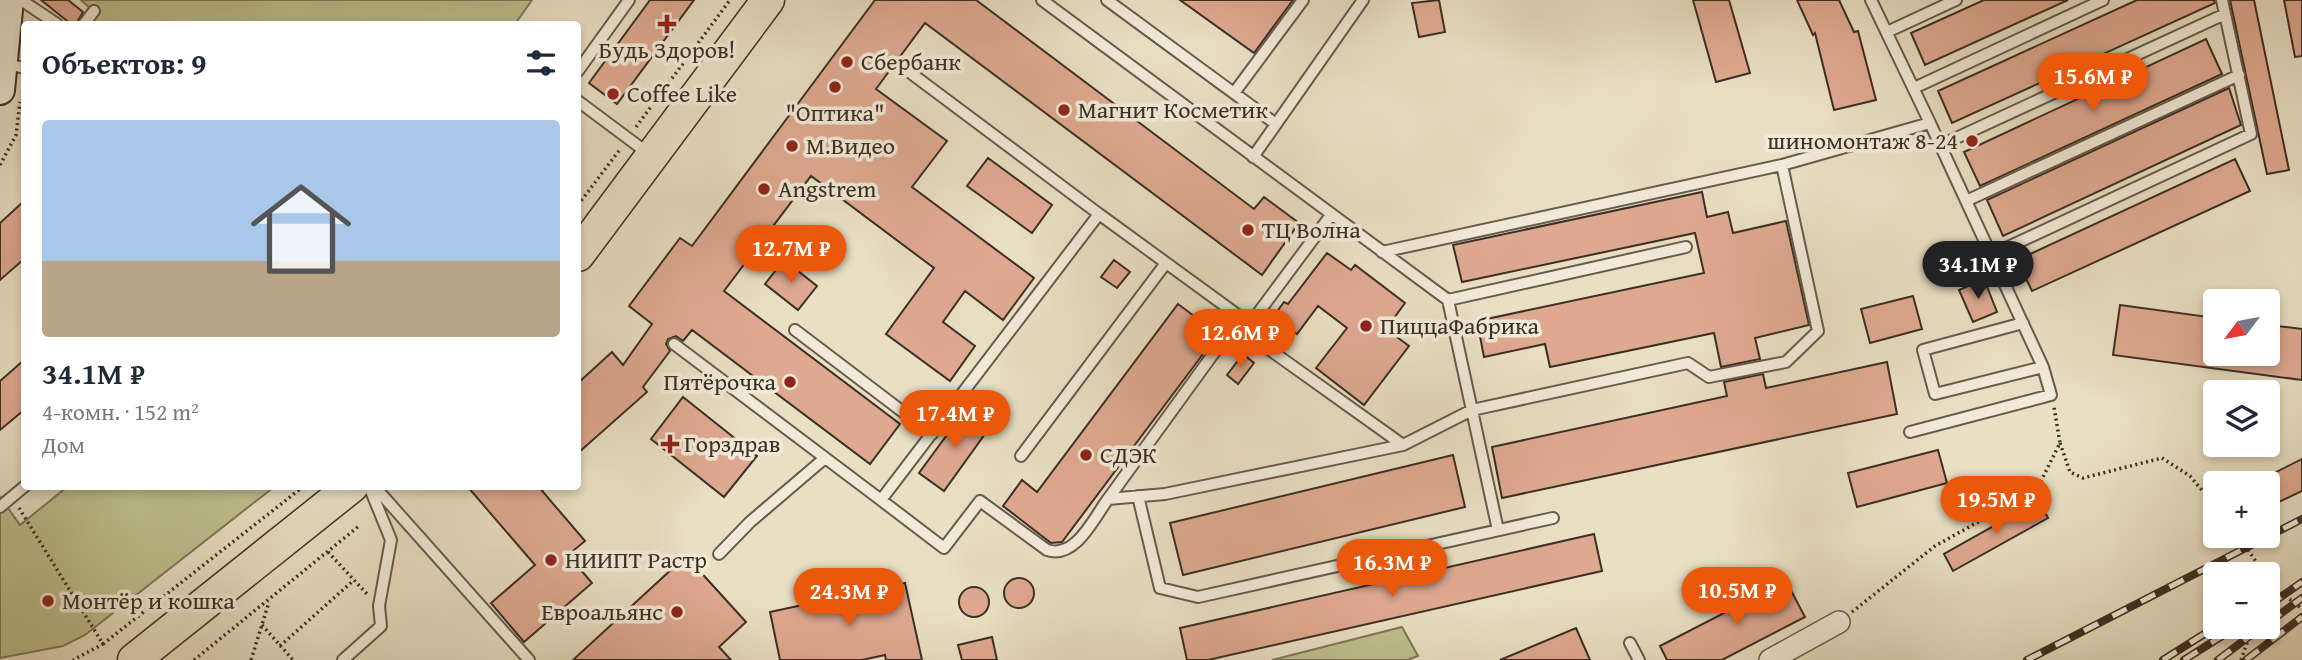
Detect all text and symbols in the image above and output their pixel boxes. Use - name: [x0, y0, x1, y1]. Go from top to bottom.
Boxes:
- marker: Будь Здоров!: [659, 16, 675, 32]
- place label: Будь Здоров!: [599, 32, 735, 67]
- text: Объектов: 9: [42, 41, 206, 85]
- icon: filters: [522, 44, 560, 82]
- place label: Сбербанк: [861, 44, 961, 79]
- marker: Сбербанк: [839, 54, 855, 70]
- pin: 15.6M ₽: [2028, 54, 2158, 113]
- text: 15.6M ₽: [2053, 59, 2133, 92]
- place label: Coffee Like: [627, 76, 737, 111]
- marker: "Оптика": [827, 79, 843, 95]
- marker: Coffee Like: [605, 86, 621, 102]
- place label: Магнит Косметик: [1078, 92, 1268, 127]
- place label: "Оптика": [785, 95, 885, 130]
- marker: Магнит Косметик: [1056, 102, 1072, 118]
- place label: шиномонтаж 8-24: [1767, 123, 1958, 158]
- place label: М.Видео: [806, 128, 895, 163]
- marker: шиномонтаж 8-24: [1964, 133, 1980, 149]
- marker: М.Видео: [784, 138, 800, 154]
- icon: home: [238, 166, 364, 292]
- place label: Angstrem: [778, 171, 877, 206]
- marker: Angstrem: [756, 181, 772, 197]
- place label: ТЦ Волна: [1262, 212, 1361, 247]
- marker: ТЦ Волна: [1240, 222, 1256, 238]
- pin: 12.7M ₽: [726, 226, 856, 285]
- text: 12.7M ₽: [751, 231, 831, 264]
- pin: 34.1M ₽: [1913, 242, 2043, 301]
- text: 34.1M ₽: [1938, 247, 2018, 280]
- north arrow: [2203, 289, 2280, 366]
- map controls: [2203, 289, 2280, 639]
- place label: ПиццаФабрика: [1380, 308, 1540, 343]
- pin: 12.6M ₽: [1175, 310, 1305, 369]
- text: 12.6M ₽: [1200, 315, 1280, 348]
- marker: ПиццаФабрика: [1358, 318, 1374, 334]
- text: 34.1M ₽: [42, 351, 145, 395]
- place label: Пятёрочка: [664, 364, 777, 399]
- marker: Пятёрочка: [782, 374, 798, 390]
- button: layers: [2203, 380, 2280, 457]
- pin: 17.4M ₽: [890, 391, 1020, 450]
- text: 4-комн. · 152 m²: [42, 395, 199, 428]
- text: 17.4M ₽: [915, 396, 995, 429]
- place label: Горздрав: [684, 426, 780, 461]
- text: Дом: [42, 428, 85, 461]
- marker: Горздрав: [662, 436, 678, 452]
- place label: СДЭК: [1100, 437, 1157, 472]
- marker: СДЭК: [1078, 447, 1094, 463]
- button: +: [2203, 471, 2280, 548]
- pin: 19.5M ₽: [1931, 476, 2061, 536]
- text: 19.5M ₽: [1956, 482, 2036, 515]
- pin: 16.3M ₽: [1327, 540, 1457, 599]
- place label: НИИПТ Растр: [565, 542, 707, 577]
- text: 16.3M ₽: [1352, 545, 1432, 578]
- marker: НИИПТ Растр: [543, 552, 559, 568]
- button: −: [2203, 562, 2280, 639]
- pin: 24.3M ₽: [784, 568, 914, 628]
- pin: 10.5M ₽: [1672, 568, 1802, 627]
- text: 10.5M ₽: [1697, 573, 1777, 606]
- text: 24.3M ₽: [809, 574, 889, 607]
- place label: Монтёр и кошка: [62, 583, 235, 618]
- marker: Монтёр и кошка: [40, 593, 56, 609]
- place label: Евроальянс: [541, 594, 663, 629]
- marker: Евроальянс: [669, 604, 685, 620]

